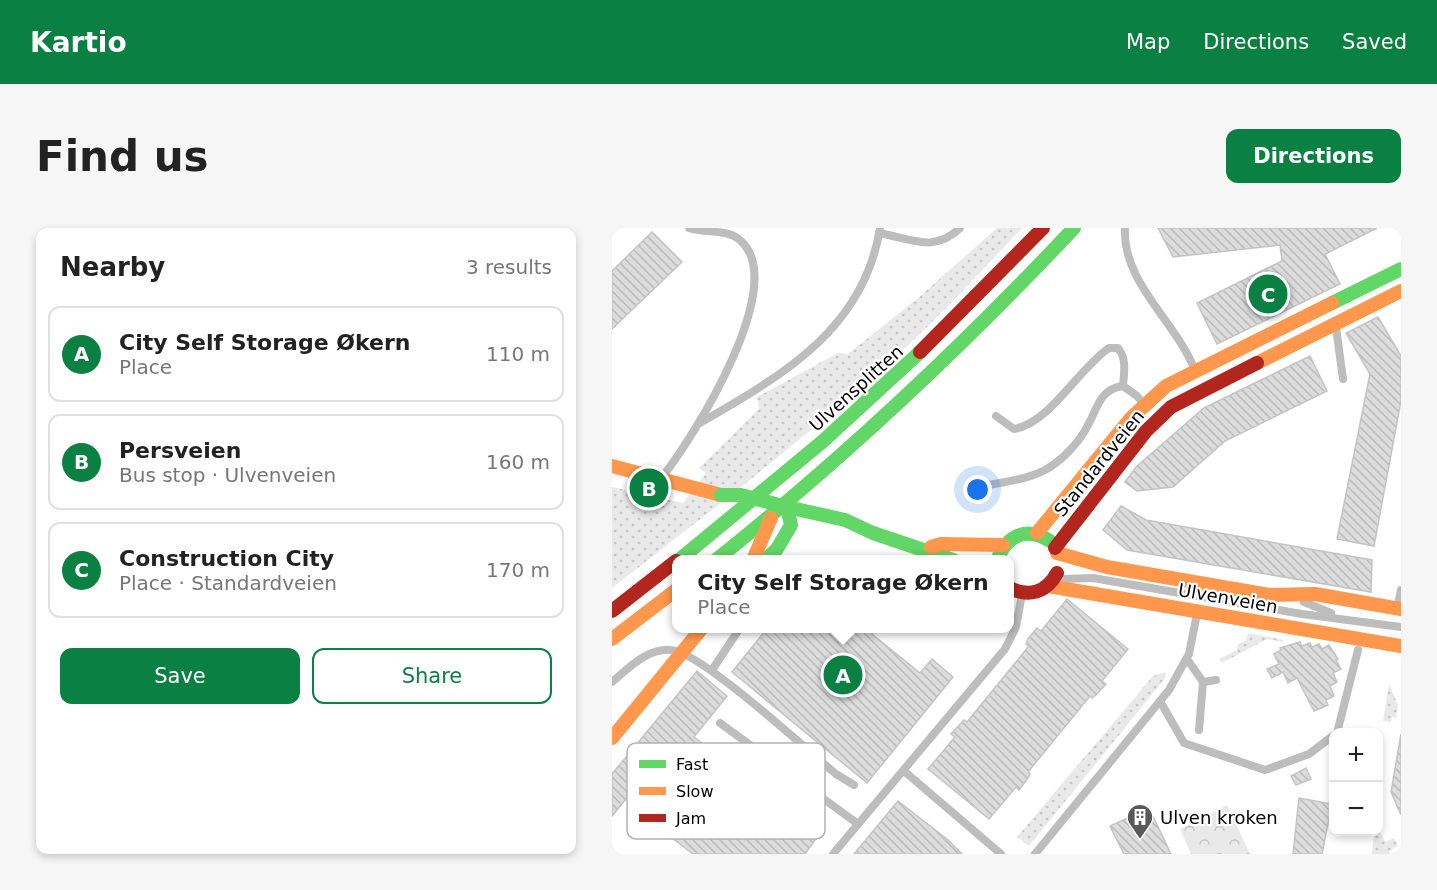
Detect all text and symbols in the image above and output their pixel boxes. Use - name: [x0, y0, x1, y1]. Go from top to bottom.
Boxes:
- text: Kartio: [30, 26, 127, 59]
- text: Map: [1126, 30, 1170, 54]
- text: Directions: [1203, 30, 1309, 54]
- text: Saved: [1342, 30, 1407, 54]
- button: Directions: [1226, 129, 1401, 183]
- text: Find us: [36, 132, 209, 181]
- text: Nearby: [60, 252, 165, 282]
- text: 3 results: [466, 255, 552, 279]
- pin: C: [1248, 272, 1288, 316]
- text: City Self Storage Økern: [119, 330, 410, 355]
- street label: Ulvensplitten: [805, 340, 907, 436]
- text: A: [74, 342, 89, 366]
- text: 110 m: [486, 342, 550, 366]
- text: Place: [119, 355, 172, 379]
- street label: Standardveien: [1050, 405, 1148, 521]
- text: Persveien: [119, 438, 241, 463]
- text: B: [74, 450, 89, 474]
- text: 160 m: [486, 450, 550, 474]
- text: Bus stop · Ulvenveien: [119, 463, 336, 487]
- pin: B: [630, 466, 669, 510]
- your location: [963, 475, 992, 504]
- text: Construction City: [119, 546, 334, 571]
- popup: [672, 555, 1014, 633]
- text: C: [74, 558, 89, 582]
- text: 170 m: [486, 558, 550, 582]
- text: City Self Storage Økern: [697, 570, 989, 595]
- text: Place · Standardveien: [119, 571, 337, 595]
- street label: Ulvenveien: [1177, 579, 1279, 617]
- text: Place: [697, 595, 750, 619]
- button: Save: [60, 648, 300, 704]
- button: Share: [312, 648, 552, 704]
- pin: A: [824, 652, 862, 698]
- map controls: [1329, 728, 1383, 836]
- button: +: [1329, 728, 1383, 782]
- legend: [627, 743, 825, 839]
- text: Fast: [676, 755, 708, 774]
- text: Slow: [676, 782, 713, 801]
- button: −: [1329, 782, 1383, 836]
- building icon: Ulven kroken: [1125, 802, 1155, 840]
- place label: Ulven kroken: [1160, 807, 1278, 828]
- text: Jam: [675, 809, 706, 828]

